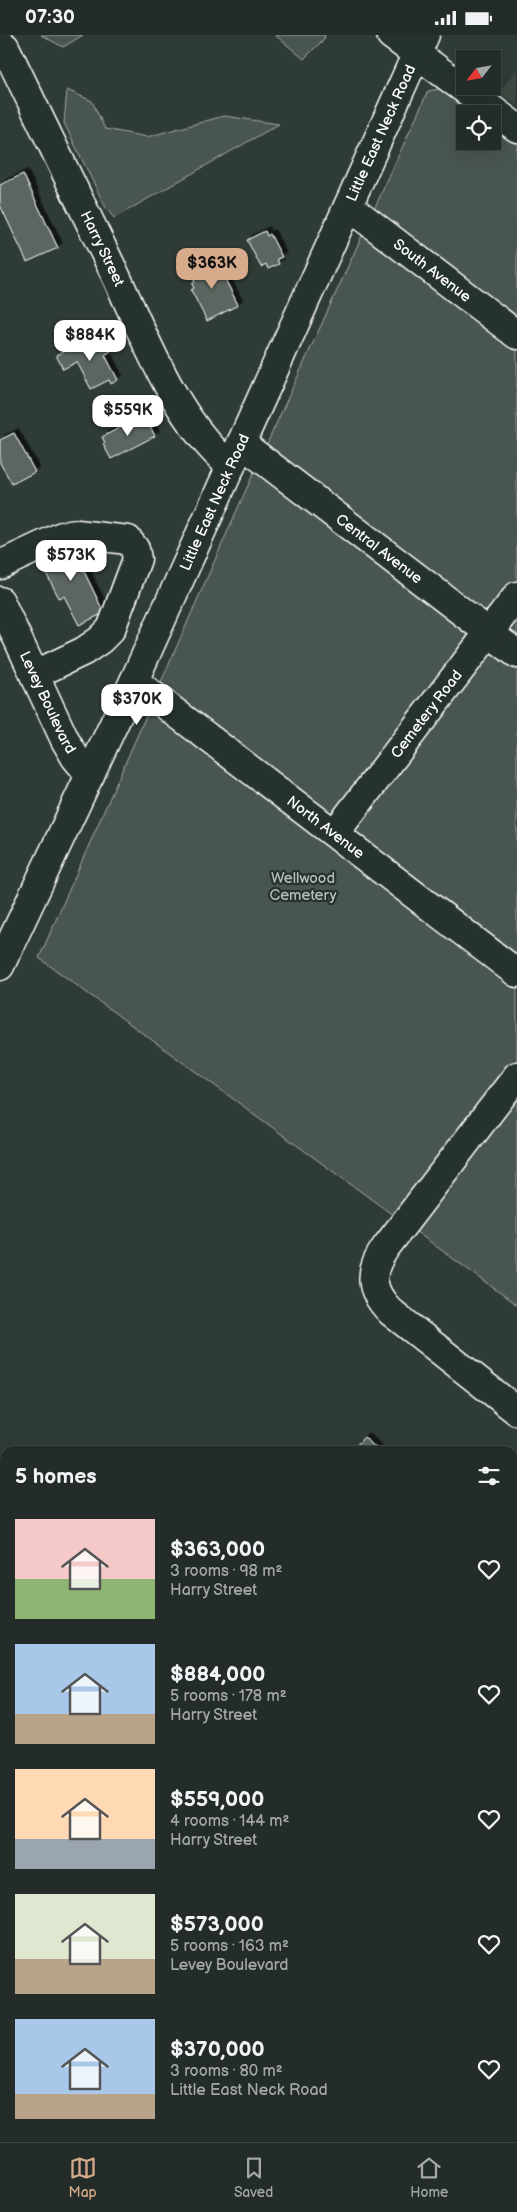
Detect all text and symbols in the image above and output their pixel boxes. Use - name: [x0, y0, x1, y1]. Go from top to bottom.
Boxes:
- text: 07:30: [25, 6, 75, 29]
- north arrow: [456, 50, 501, 95]
- map controls: [456, 50, 501, 150]
- street label: Little East Neck Road: [342, 62, 420, 204]
- button: locate: [456, 105, 501, 150]
- street label: Harry Street: [76, 208, 129, 290]
- street label: South Avenue: [389, 234, 475, 306]
- pin: $363K: [177, 247, 247, 290]
- text: $363K: [187, 254, 237, 273]
- pin: $884K: [55, 319, 125, 362]
- text: $884K: [65, 326, 115, 345]
- pin: $559K: [93, 395, 163, 437]
- text: $559K: [103, 401, 153, 420]
- street label: Little East Neck Road: [175, 431, 254, 574]
- street label: Central Avenue: [332, 510, 426, 588]
- pin: $573K: [36, 539, 106, 582]
- text: $573K: [47, 546, 95, 565]
- street label: Levey Boulevard: [15, 648, 80, 757]
- street label: Cemetery Road: [386, 666, 466, 762]
- pin: $370K: [102, 683, 172, 726]
- text: $370K: [112, 690, 162, 709]
- street label: North Avenue: [283, 791, 368, 863]
- park label: Wellwood Cemetery: [270, 869, 337, 905]
- icon: filters: [475, 1462, 503, 1490]
- text: 5 homes: [15, 1464, 97, 1489]
- text: $363,000: [170, 1537, 265, 1562]
- icon: home: [55, 1539, 115, 1599]
- icon: heart: [475, 1555, 503, 1583]
- text: 3 rooms · 98 m²: [170, 1562, 282, 1581]
- text: Harry Street: [170, 1581, 257, 1600]
- text: $884,000: [170, 1662, 265, 1687]
- icon: home: [55, 1664, 115, 1724]
- icon: heart: [475, 1680, 503, 1708]
- text: 5 rooms · 178 m²: [170, 1687, 287, 1706]
- text: Harry Street: [170, 1706, 257, 1725]
- text: $559,000: [170, 1787, 264, 1812]
- icon: home: [55, 1789, 115, 1849]
- icon: heart: [475, 1805, 503, 1833]
- text: 4 rooms · 144 m²: [170, 1812, 289, 1831]
- text: Harry Street: [170, 1831, 257, 1850]
- text: $573,000: [170, 1912, 264, 1937]
- icon: home: [55, 1914, 115, 1974]
- icon: heart: [475, 1930, 503, 1958]
- text: 5 rooms · 163 m²: [170, 1937, 289, 1956]
- text: Levey Boulevard: [170, 1956, 288, 1975]
- text: $370,000: [170, 2037, 265, 2062]
- icon: home: [55, 2039, 115, 2099]
- icon: heart: [475, 2055, 503, 2083]
- text: 3 rooms · 80 m²: [170, 2062, 283, 2081]
- text: Little East Neck Road: [170, 2081, 328, 2100]
- tab: Map: [69, 2154, 97, 2201]
- tab: Saved: [234, 2154, 273, 2201]
- tab: Home: [410, 2154, 448, 2201]

